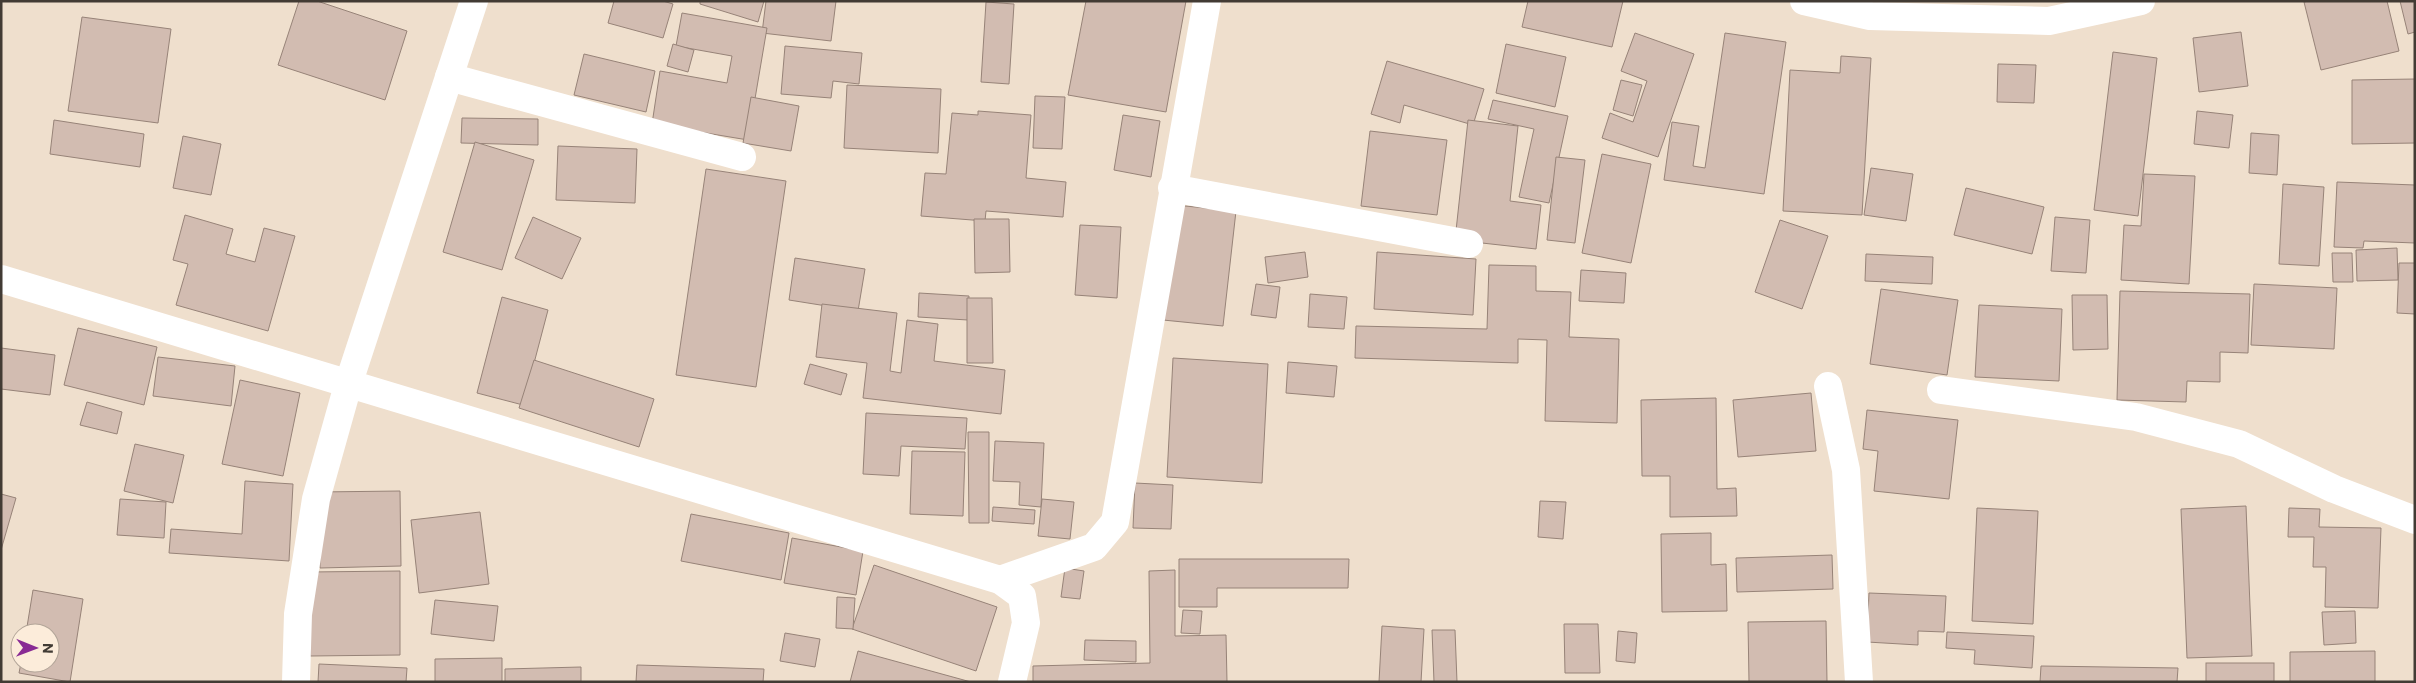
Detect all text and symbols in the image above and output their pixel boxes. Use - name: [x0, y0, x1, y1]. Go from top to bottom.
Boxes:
- north arrow: [10, 623, 60, 673]
- text: N: [40, 643, 57, 654]

